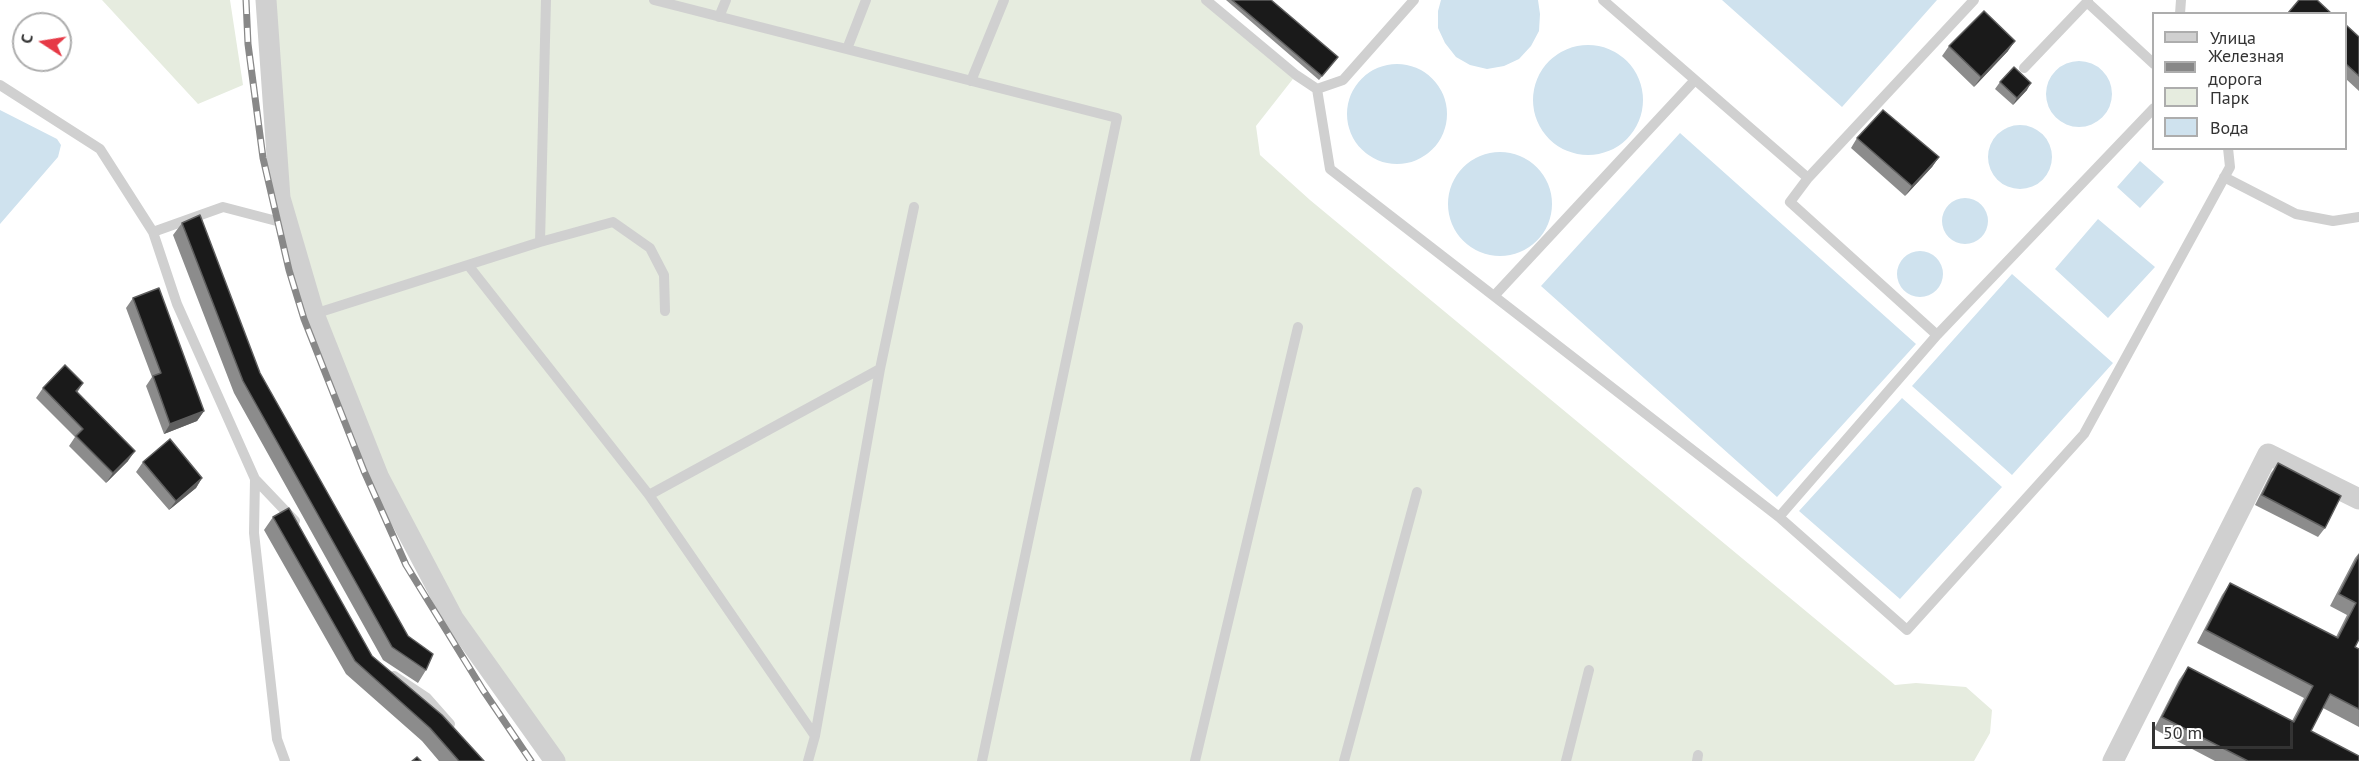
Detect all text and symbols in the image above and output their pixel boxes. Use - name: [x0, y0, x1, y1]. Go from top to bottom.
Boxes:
- north arrow: [12, 12, 72, 72]
- legend: [2152, 12, 2347, 150]
- text: Улица: [2210, 26, 2256, 49]
- text: С: [16, 32, 37, 45]
- text: Железная дорога: [2208, 44, 2284, 90]
- text: Парк: [2210, 86, 2249, 109]
- text: Вода: [2210, 116, 2249, 139]
- scale bar: [2155, 710, 2296, 748]
- text: 50 m: [2163, 721, 2202, 744]

